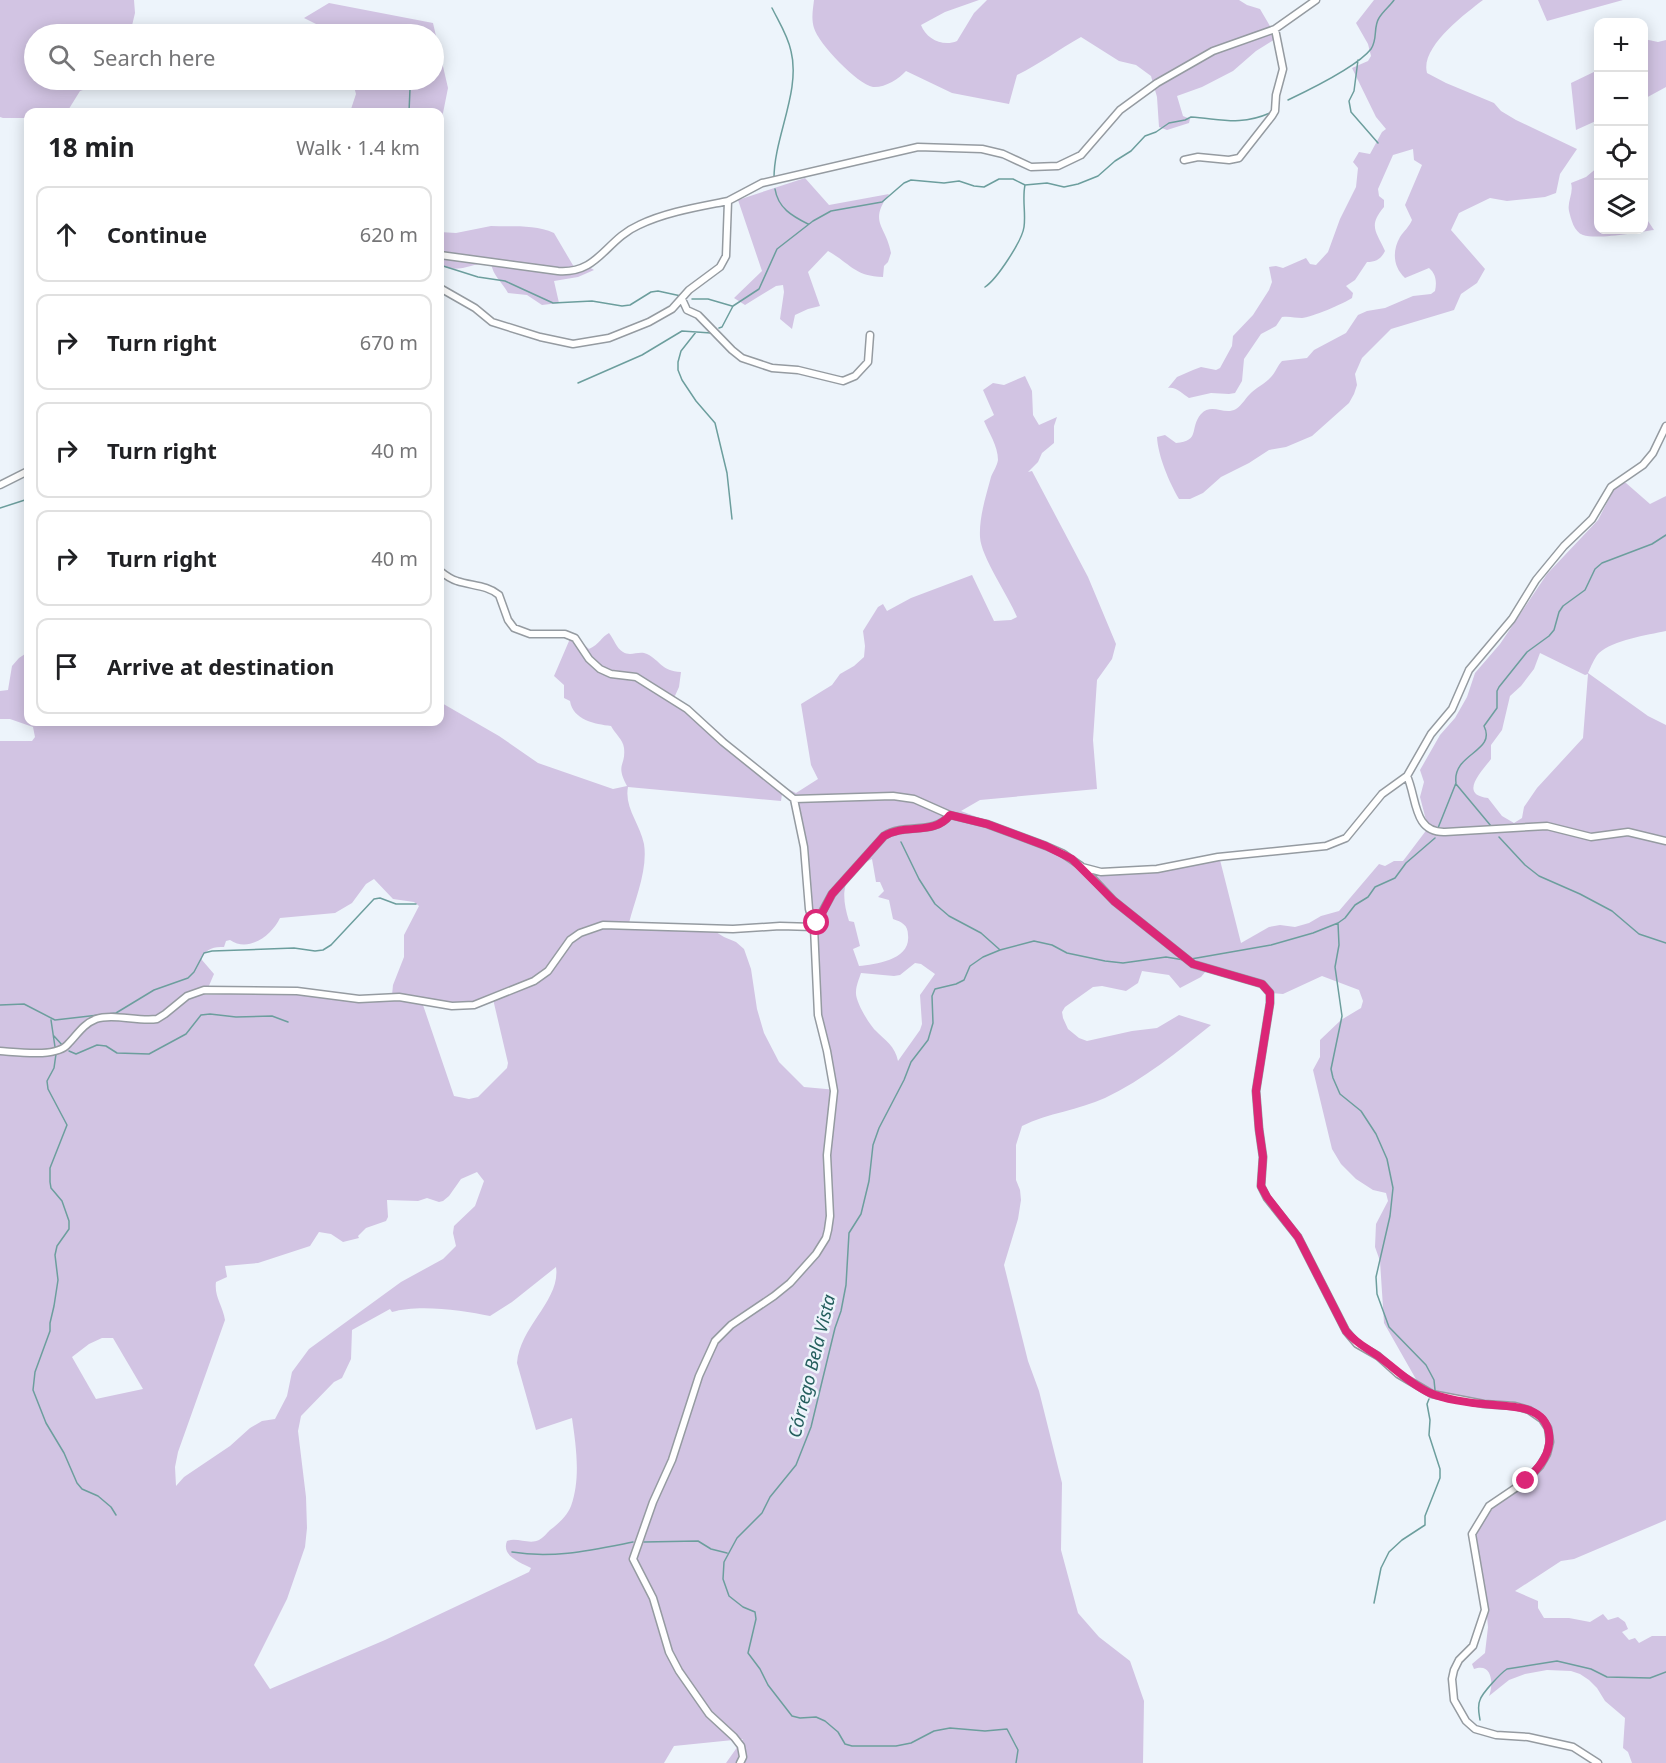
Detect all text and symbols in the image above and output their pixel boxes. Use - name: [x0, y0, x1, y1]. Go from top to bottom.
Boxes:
- map controls: [1594, 18, 1648, 234]
- button: +: [1594, 18, 1648, 72]
- search box: [24, 24, 444, 90]
- icon: search: [45, 41, 78, 74]
- text: Search here: [93, 42, 215, 72]
- button: −: [1594, 72, 1648, 126]
- button: locate: [1594, 126, 1648, 180]
- text: 18 min: [48, 129, 135, 165]
- text: Walk · 1.4 km: [296, 134, 420, 161]
- button: layers: [1594, 180, 1648, 234]
- icon: ahead: [50, 218, 83, 251]
- text: Continue: [107, 219, 207, 249]
- text: 620 m: [360, 221, 418, 248]
- icon: right: [50, 326, 83, 359]
- text: Turn right: [107, 327, 217, 357]
- text: 670 m: [360, 329, 418, 356]
- icon: right: [50, 434, 83, 467]
- text: Turn right: [107, 435, 217, 465]
- text: 40 m: [371, 437, 418, 464]
- icon: right: [50, 542, 83, 575]
- text: Turn right: [107, 543, 217, 573]
- text: 40 m: [371, 545, 418, 572]
- icon: arrive: [50, 650, 83, 683]
- text: Arrive at destination: [107, 651, 334, 681]
- route start: [803, 909, 829, 935]
- water label: Córrego Bela Vista: [782, 1292, 840, 1440]
- route end: [1512, 1467, 1538, 1493]

